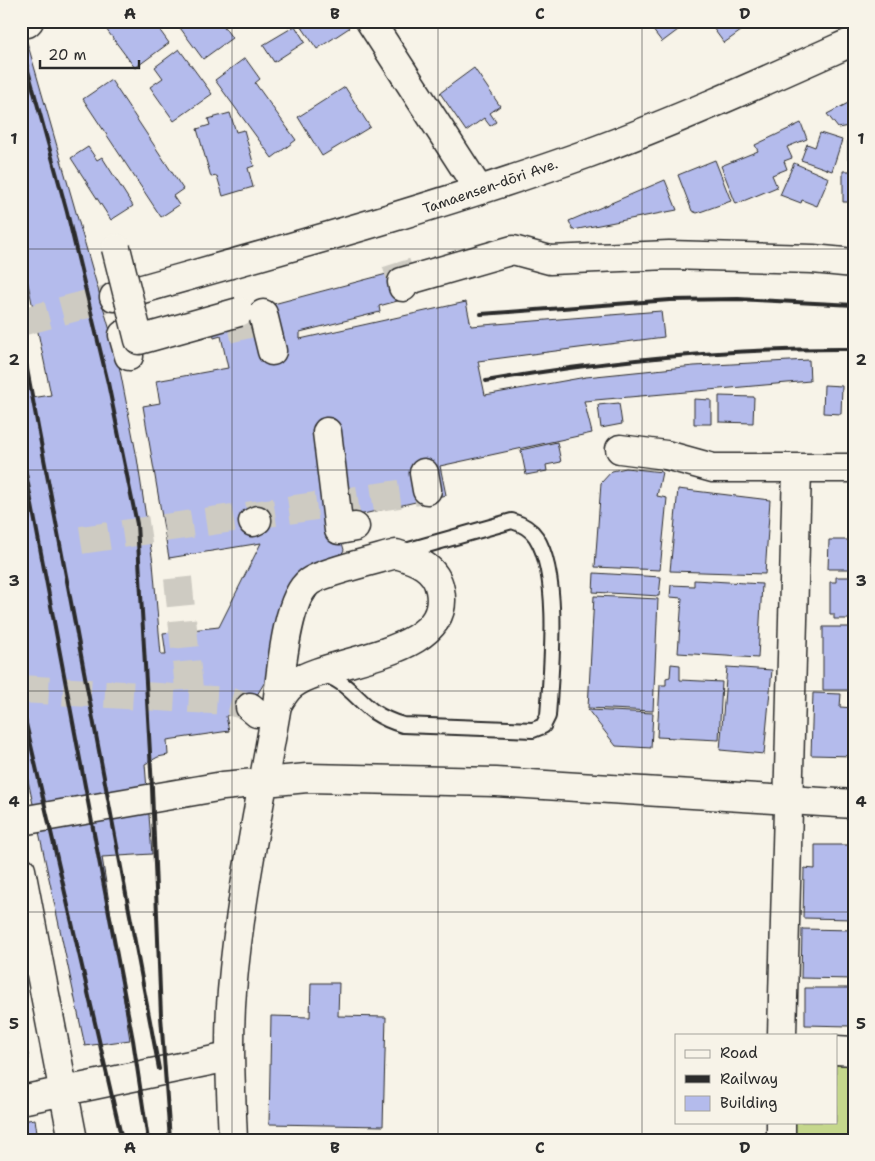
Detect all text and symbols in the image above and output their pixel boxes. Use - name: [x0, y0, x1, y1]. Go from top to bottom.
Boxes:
- text: A: [124, 3, 136, 24]
- text: B: [330, 3, 340, 24]
- text: C: [535, 3, 545, 24]
- text: D: [739, 3, 751, 24]
- scale bar: [40, 38, 139, 70]
- text: 20 m: [48, 45, 87, 65]
- text: 1: [10, 128, 18, 149]
- text: 1: [857, 128, 865, 149]
- street label: Tamaensen-dōri Ave.: [420, 154, 560, 218]
- text: 2: [8, 349, 20, 370]
- text: 2: [855, 349, 867, 370]
- text: 3: [8, 570, 20, 591]
- text: 3: [855, 570, 867, 591]
- text: 4: [8, 791, 20, 812]
- text: 4: [855, 791, 867, 812]
- text: 5: [9, 1013, 19, 1034]
- text: 5: [856, 1013, 866, 1034]
- legend: [675, 1034, 838, 1124]
- text: Road: [720, 1043, 758, 1063]
- text: Railway: [720, 1069, 778, 1089]
- text: Building: [720, 1093, 777, 1113]
- text: A: [124, 1137, 136, 1158]
- text: B: [330, 1137, 340, 1158]
- text: C: [535, 1137, 545, 1158]
- text: D: [739, 1137, 751, 1158]

